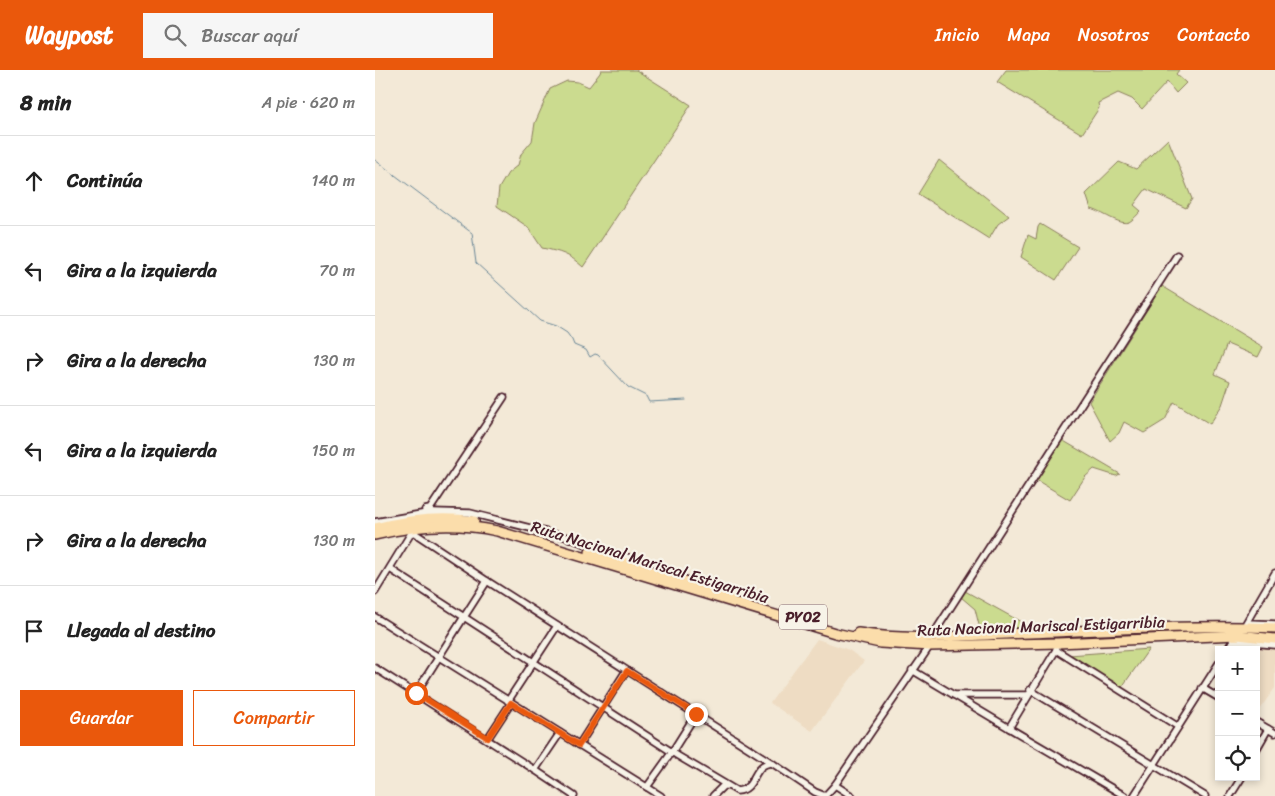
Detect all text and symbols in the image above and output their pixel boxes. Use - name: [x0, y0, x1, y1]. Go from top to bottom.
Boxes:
- search box: [143, 13, 493, 58]
- text: Waypost: [25, 14, 113, 56]
- text: Buscar aquí: [201, 19, 298, 52]
- text: Inicio: [935, 19, 980, 51]
- text: Mapa: [1008, 19, 1050, 51]
- text: Nosotros: [1078, 19, 1149, 51]
- text: Contacto: [1177, 19, 1250, 51]
- icon: search: [161, 21, 189, 49]
- text: 8 min: [20, 84, 71, 122]
- text: A pie · 620 m: [262, 88, 355, 117]
- text: Continúa: [67, 164, 142, 197]
- text: 140 m: [312, 166, 355, 195]
- icon: ahead: [20, 167, 48, 195]
- text: Gira a la izquierda: [67, 254, 217, 287]
- text: 70 m: [319, 256, 355, 285]
- icon: left: [20, 257, 48, 285]
- text: Gira a la derecha: [67, 344, 206, 377]
- text: 130 m: [313, 346, 355, 375]
- icon: right: [20, 347, 48, 375]
- text: Gira a la izquierda: [67, 434, 217, 467]
- text: 150 m: [312, 436, 355, 465]
- icon: left: [20, 437, 48, 465]
- street label: Ruta Nacional Mariscal Estigarribia: [527, 512, 774, 612]
- text: Gira a la derecha: [67, 524, 206, 557]
- text: 130 m: [313, 526, 355, 555]
- icon: right: [20, 527, 48, 555]
- road number: PY02: [779, 604, 827, 630]
- street label: Ruta Nacional Mariscal Estigarribia: [917, 607, 1166, 645]
- text: Llegada al destino: [67, 614, 216, 647]
- icon: arrive: [20, 617, 48, 645]
- map controls: [1215, 646, 1260, 781]
- button: +: [1215, 646, 1260, 691]
- route start: [405, 682, 428, 705]
- button: Guardar: [20, 690, 183, 746]
- button: Compartir: [193, 690, 355, 746]
- button: −: [1215, 691, 1260, 736]
- route end: [685, 703, 708, 726]
- button: locate: [1215, 736, 1260, 781]

